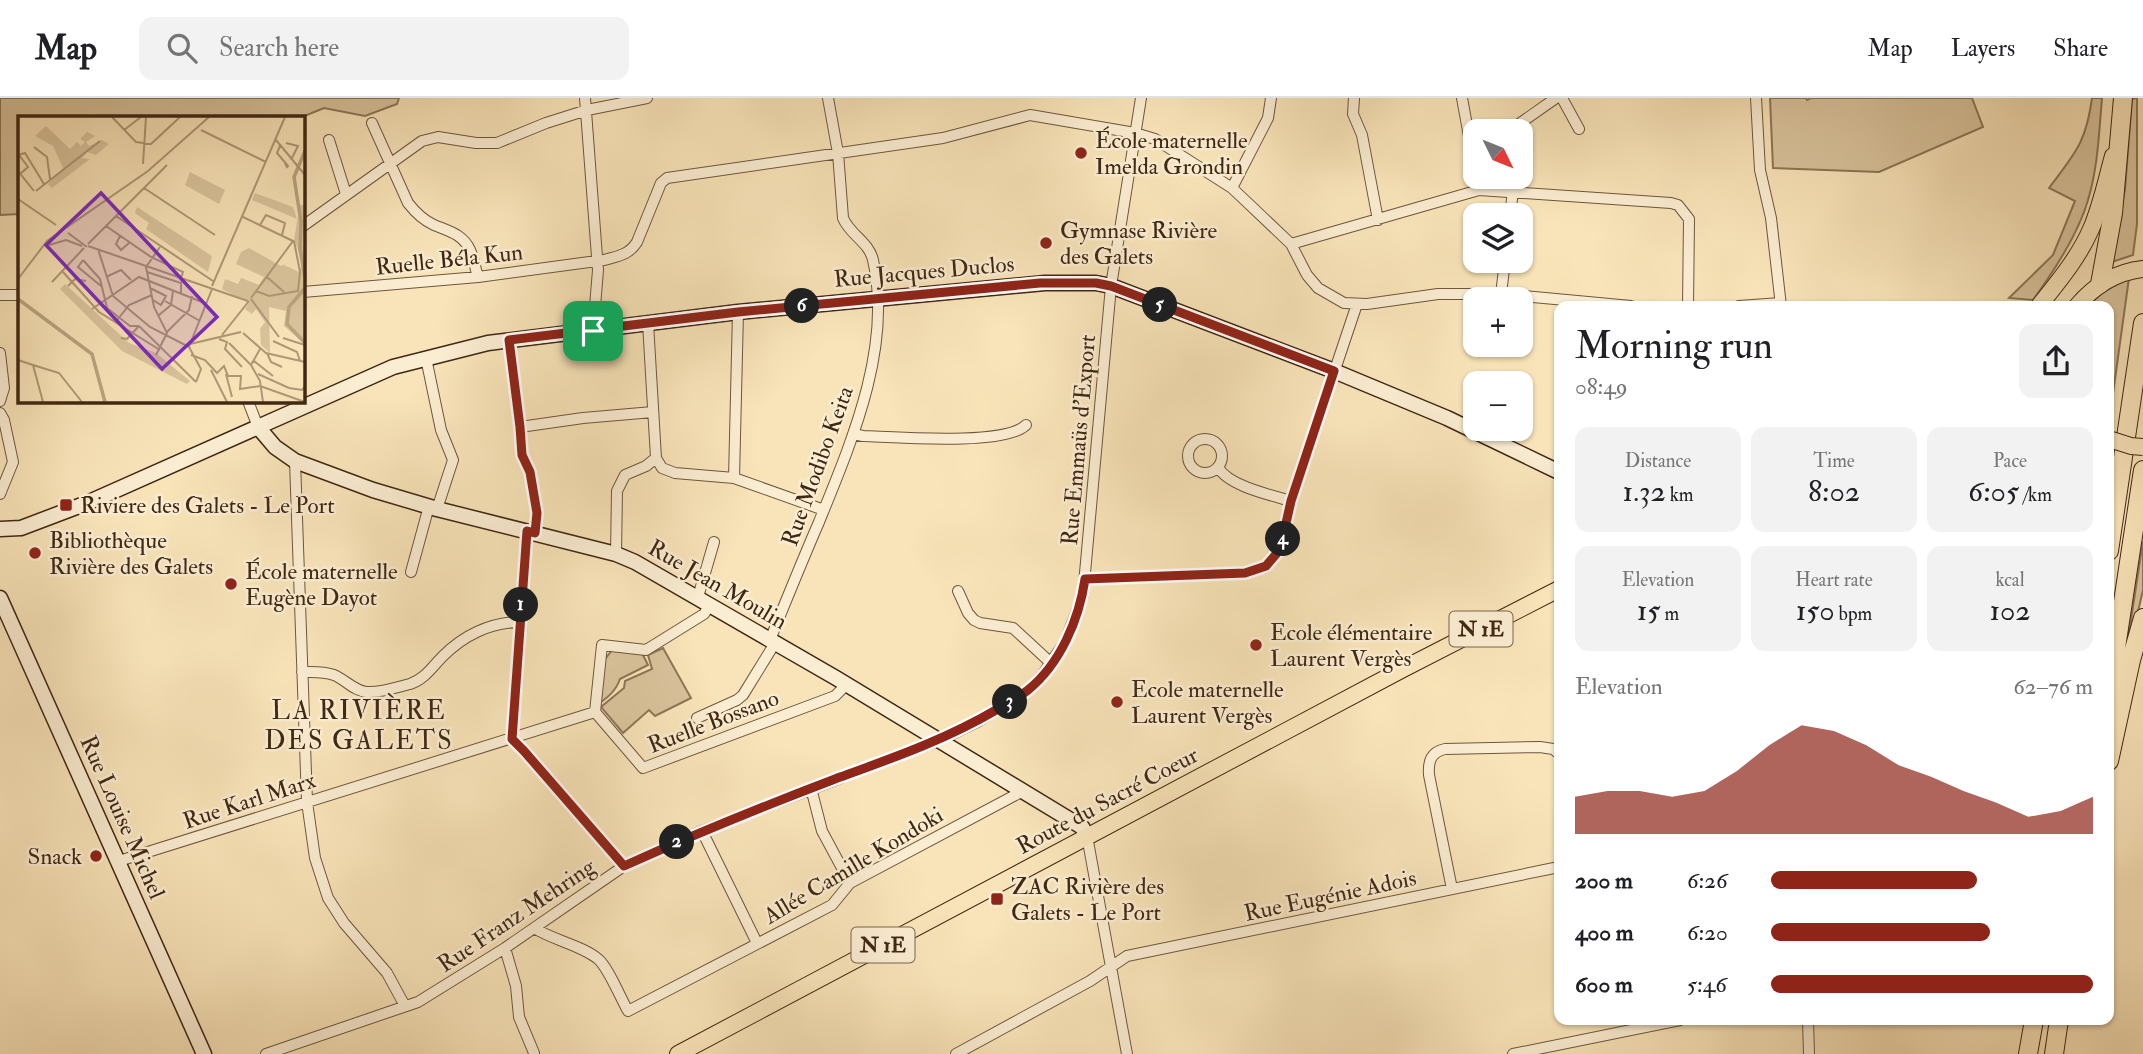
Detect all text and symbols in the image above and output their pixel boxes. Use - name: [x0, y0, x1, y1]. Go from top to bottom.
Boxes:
- search box: [139, 17, 629, 80]
- text: Map: [35, 28, 97, 69]
- icon: search: [163, 29, 201, 67]
- text: Search here: [219, 32, 339, 64]
- text: Map: [1868, 33, 1913, 64]
- text: Layers: [1951, 33, 2015, 64]
- text: Share: [2053, 33, 2108, 64]
- inset map: [18, 116, 304, 402]
- north arrow: [1463, 119, 1533, 189]
- map controls: [1463, 119, 1533, 441]
- place label: École maternelle Imelda Grondin: [1095, 126, 1248, 181]
- marker: École maternelle Imelda Grondin: [1073, 145, 1089, 161]
- button: layers: [1463, 203, 1533, 273]
- place label: Gymnase Rivière des Galets: [1060, 216, 1217, 271]
- marker: Gymnase Rivière des Galets: [1038, 235, 1054, 251]
- street label: Ruelle Béla Kun: [374, 237, 524, 282]
- street label: Rue Jacques Duclos: [833, 249, 1016, 294]
- button: +: [1463, 287, 1533, 357]
- pin: 6: [784, 288, 820, 324]
- pin: 5: [1142, 288, 1178, 322]
- text: 5: [1155, 292, 1164, 316]
- text: 6: [797, 293, 806, 317]
- pin: [563, 301, 623, 361]
- icon: arrive: [574, 312, 612, 350]
- text: Morning run: [1575, 322, 1773, 370]
- button: share: [2019, 324, 2093, 398]
- street label: Rue Emmaüs d'Export: [1055, 333, 1103, 547]
- button: −: [1463, 371, 1533, 441]
- text: 08:49: [1575, 372, 1627, 401]
- street label: Rue Modibo Keita: [775, 382, 860, 550]
- text: Distance: [1625, 449, 1691, 473]
- text: Time: [1813, 449, 1855, 473]
- text: Pace: [1993, 449, 2027, 473]
- text: 1.32: [1622, 473, 1666, 510]
- text: 8:02: [1808, 473, 1860, 510]
- text: 6:05: [1968, 473, 2019, 510]
- text: km: [1666, 483, 1694, 507]
- text: /km: [2019, 483, 2052, 507]
- place label: Riviere des Galets - Le Port: [80, 491, 335, 520]
- marker: Riviere des Galets - Le Port: [58, 497, 74, 513]
- pin: 4: [1266, 522, 1300, 556]
- place label: Bibliothèque Rivière des Galets: [49, 526, 213, 581]
- text: 4: [1277, 526, 1288, 550]
- street label: Rue Jean Moulin: [643, 533, 793, 636]
- marker: Bibliothèque Rivière des Galets: [27, 545, 43, 561]
- place label: École maternelle Eugène Dayot: [245, 557, 398, 612]
- text: Elevation: [1622, 568, 1694, 592]
- text: Heart rate: [1795, 568, 1873, 592]
- text: kcal: [1995, 568, 2025, 592]
- marker: École maternelle Eugène Dayot: [223, 576, 239, 592]
- pin: 1: [504, 588, 538, 622]
- text: 1: [517, 592, 524, 616]
- text: 15: [1637, 592, 1661, 629]
- text: 150: [1796, 592, 1835, 629]
- text: 102: [1989, 592, 2031, 629]
- text: m: [1661, 602, 1679, 626]
- text: bpm: [1835, 602, 1872, 626]
- road number: N 1E: [1450, 612, 1512, 646]
- place label: Ecole élémentaire Laurent Vergès: [1270, 618, 1433, 673]
- marker: Ecole élémentaire Laurent Vergès: [1248, 637, 1264, 653]
- text: Elevation: [1575, 672, 1663, 701]
- text: 62–76 m: [2013, 672, 2093, 701]
- place label: Ecole maternelle Laurent Vergès: [1131, 675, 1284, 730]
- street label: Ruelle Bossano: [644, 683, 783, 760]
- pin: 3: [992, 684, 1028, 720]
- text: 3: [1006, 689, 1013, 713]
- district label: LA RIVIÈRE DES GALETS: [264, 693, 454, 757]
- marker: Ecole maternelle Laurent Vergès: [1109, 694, 1125, 710]
- street label: Rue Louise Michel: [74, 731, 172, 904]
- street label: Route du Sacré Coeur: [1011, 740, 1203, 861]
- street label: Rue Karl Marx: [179, 765, 319, 836]
- street label: Allée Camille Kondoki: [757, 800, 948, 931]
- pin: 2: [660, 824, 694, 860]
- text: 2: [672, 829, 681, 853]
- place label: Snack: [28, 842, 82, 871]
- marker: Snack: [88, 848, 104, 864]
- street label: Rue Franz Mehring: [432, 852, 601, 979]
- street label: Rue Eugénie Adois: [1241, 863, 1419, 928]
- text: 200 m: [1575, 866, 1633, 895]
- text: 6:26: [1687, 866, 1728, 895]
- place label: ZAC Rivière des Galets - Le Port: [1011, 872, 1164, 927]
- marker: ZAC Rivière des Galets - Le Port: [989, 891, 1005, 907]
- text: 400 m: [1575, 918, 1634, 947]
- text: 6:20: [1687, 918, 1728, 947]
- road number: N 1E: [852, 928, 914, 962]
- text: 600 m: [1575, 970, 1633, 999]
- text: 5:46: [1687, 970, 1727, 999]

